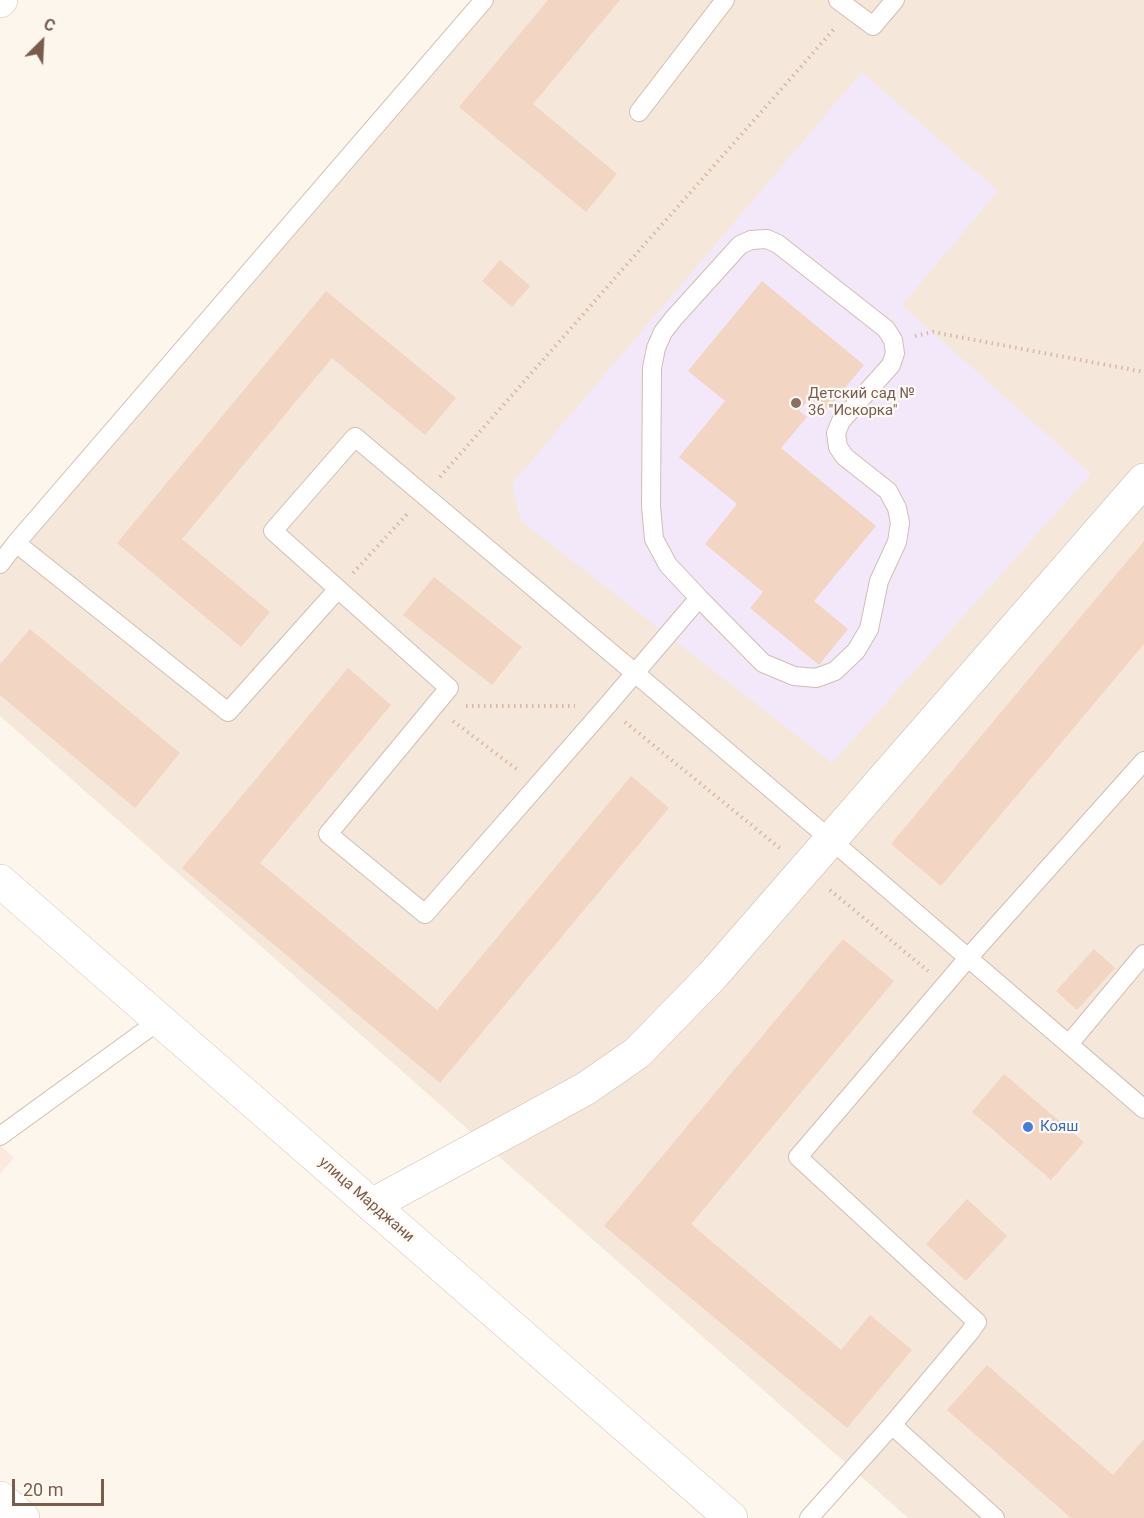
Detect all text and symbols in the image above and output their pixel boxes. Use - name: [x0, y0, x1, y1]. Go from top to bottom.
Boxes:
- north arrow: [12, 12, 72, 72]
- text: С: [41, 14, 58, 36]
- place label: Детский сад № 36 "Искорка": [808, 385, 915, 420]
- marker: Детский сад № 36 "Искорка": [789, 396, 803, 410]
- place label: Кояш: [1040, 1118, 1078, 1136]
- marker: Кояш: [1021, 1120, 1035, 1134]
- street label: улица Марджани: [315, 1154, 417, 1246]
- scale bar: [15, 1467, 106, 1505]
- text: 20 m: [23, 1479, 63, 1500]

